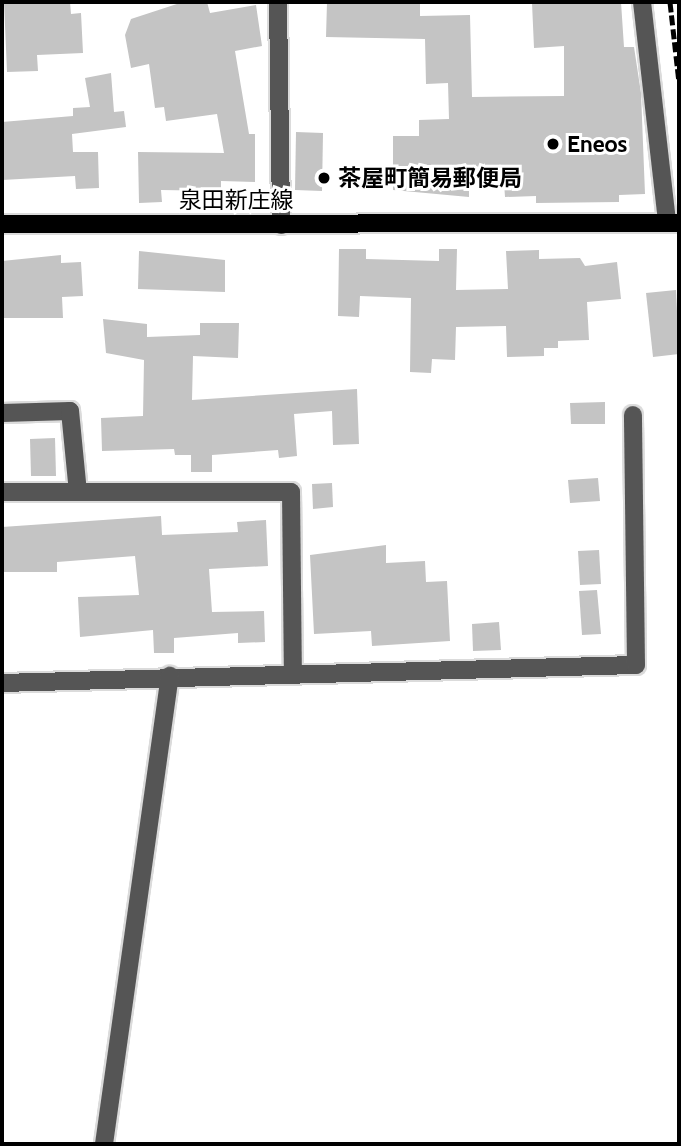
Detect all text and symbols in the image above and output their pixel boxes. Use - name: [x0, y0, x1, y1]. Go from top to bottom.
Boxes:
- place label: Eneos: [567, 130, 627, 158]
- marker: Eneos: [545, 136, 561, 152]
- place label: 茶屋町簡易郵便局: [338, 164, 522, 192]
- marker: 茶屋町簡易郵便局: [316, 170, 332, 186]
- street label: 泉田新庄線: [179, 186, 293, 214]

